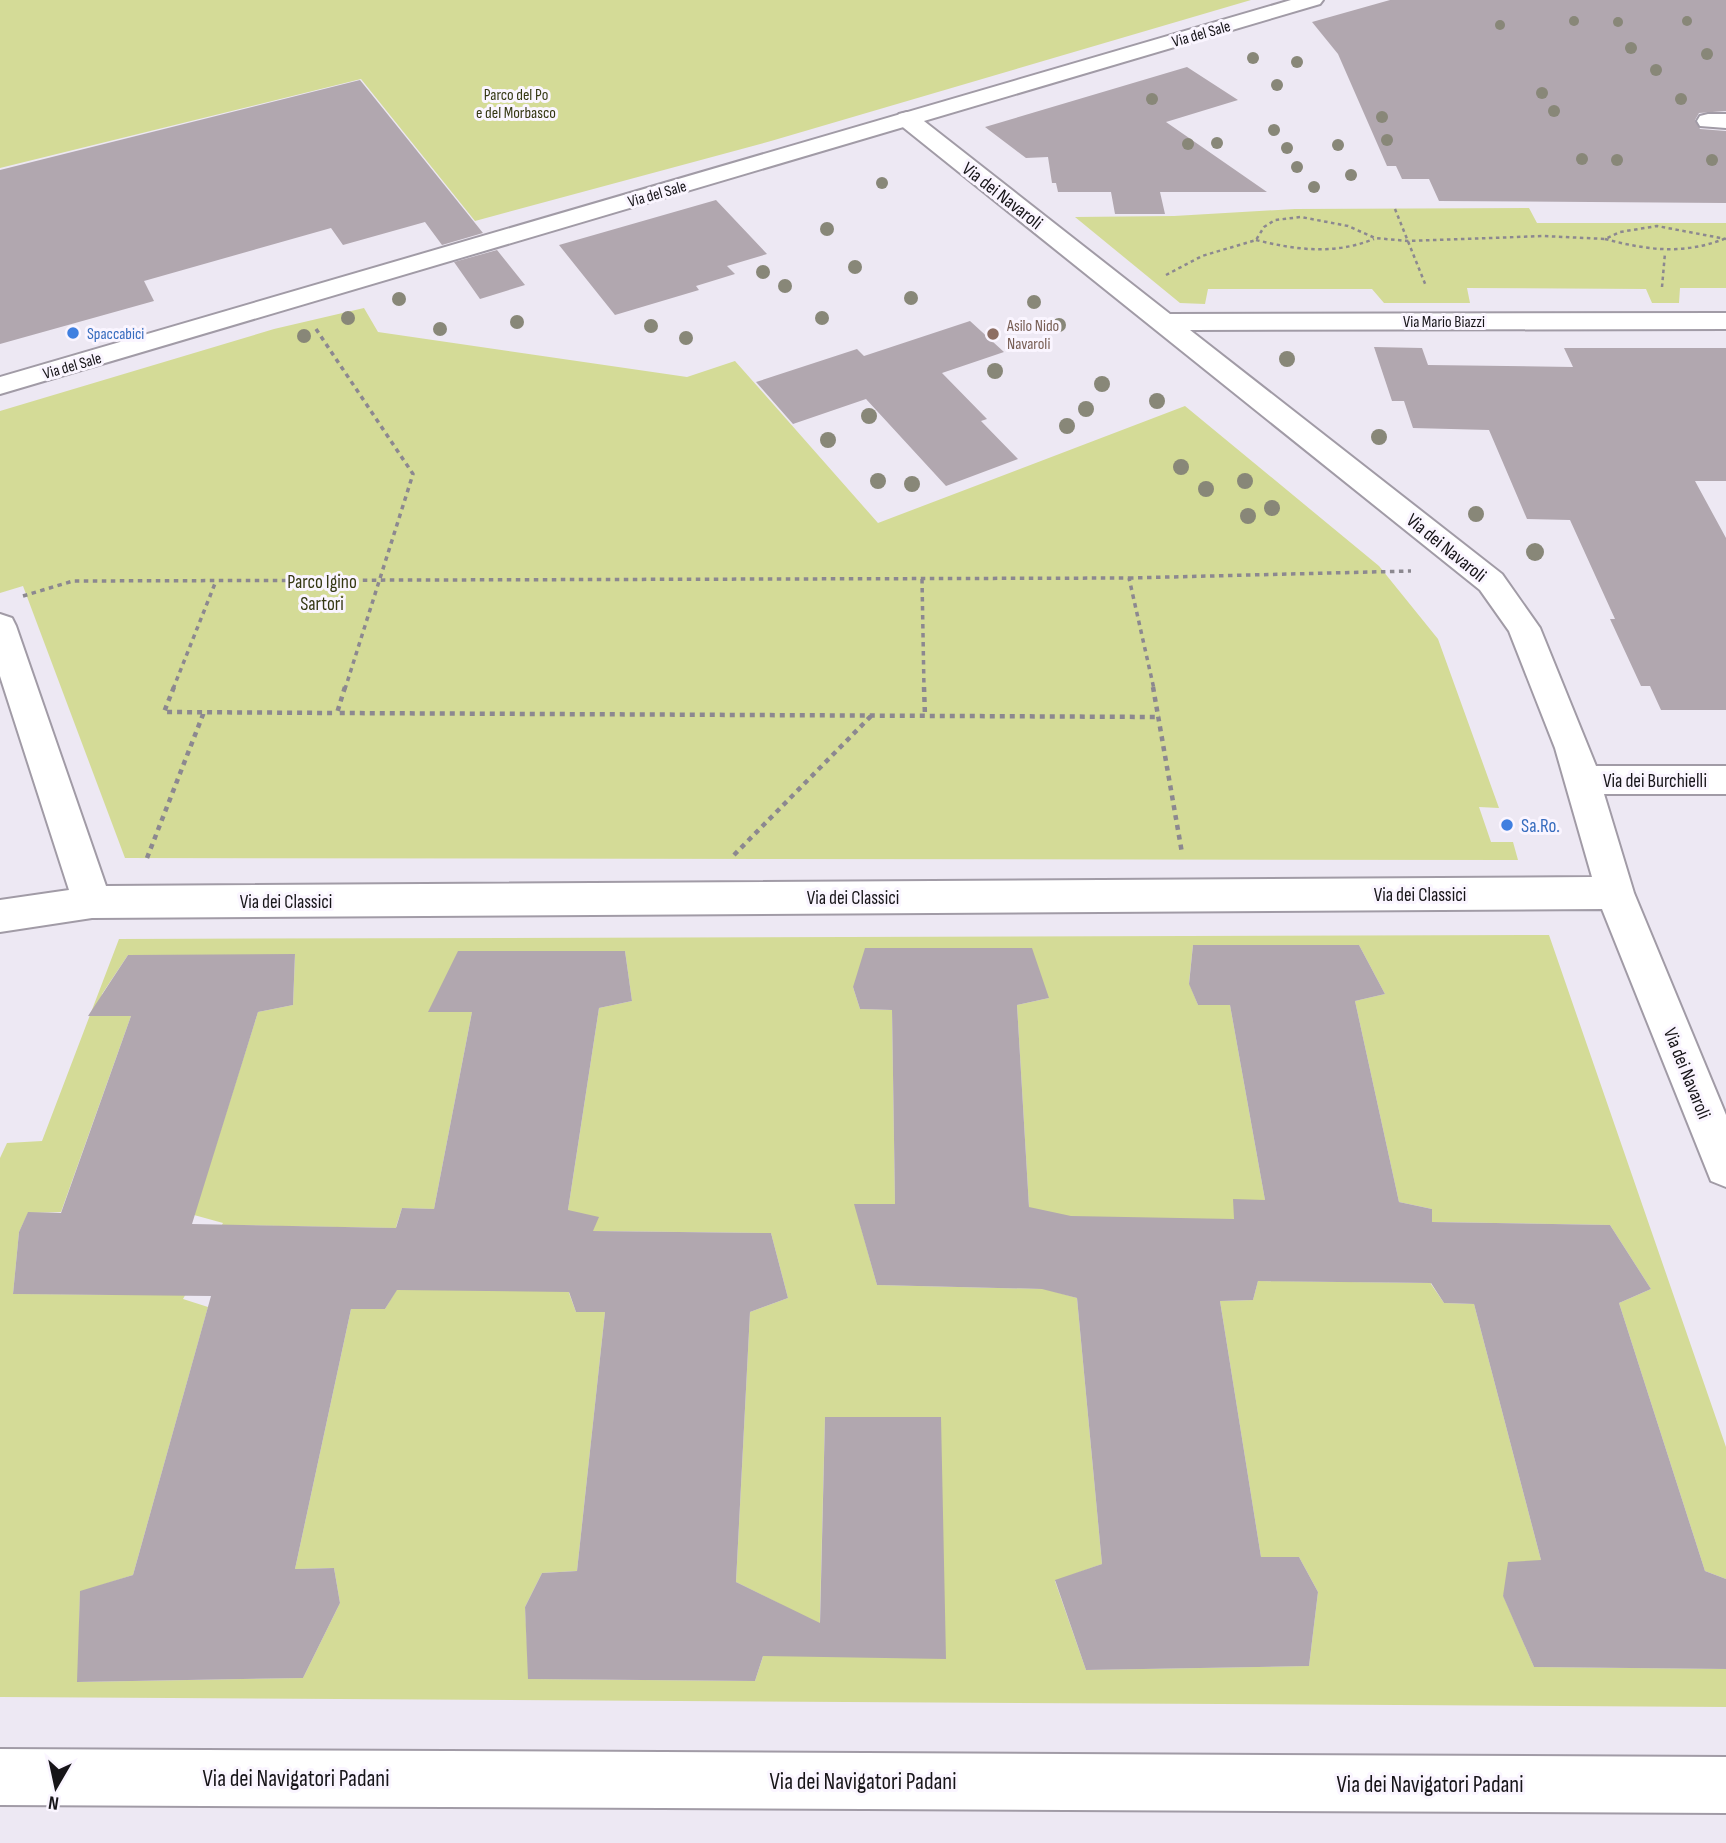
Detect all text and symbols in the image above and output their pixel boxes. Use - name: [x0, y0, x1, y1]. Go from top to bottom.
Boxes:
- street label: Via del Sale: [1170, 17, 1233, 52]
- park label: Parco del Po e del Morbasco: [476, 86, 556, 123]
- street label: Via dei Navaroli: [957, 157, 1047, 235]
- street label: Via del Sale: [626, 177, 689, 212]
- street label: Via Mario Biazzi: [1403, 313, 1485, 332]
- place label: Asilo Nido Navaroli: [1006, 317, 1059, 354]
- marker: Spaccabici: [65, 325, 81, 341]
- place label: Spaccabici: [87, 325, 144, 344]
- marker: Asilo Nido Navaroli: [985, 326, 1001, 342]
- street label: Via del Sale: [41, 349, 104, 384]
- street label: Via dei Navaroli: [1401, 509, 1491, 587]
- park label: Parco Igino Sartori: [287, 571, 357, 616]
- street label: Via dei Burchielli: [1603, 770, 1707, 793]
- place label: Sa.Ro.: [1521, 815, 1560, 838]
- marker: Sa.Ro.: [1499, 817, 1515, 833]
- street label: Via dei Classici: [1374, 884, 1466, 907]
- street label: Via dei Classici: [807, 887, 899, 910]
- street label: Via dei Classici: [240, 891, 332, 914]
- street label: Via dei Navaroli: [1658, 1025, 1715, 1123]
- north arrow: [21, 1752, 91, 1822]
- street label: Via dei Navigatori Padani: [203, 1765, 390, 1793]
- street label: Via dei Navigatori Padani: [770, 1768, 957, 1796]
- street label: Via dei Navigatori Padani: [1337, 1771, 1524, 1799]
- text: N: [47, 1790, 60, 1814]

